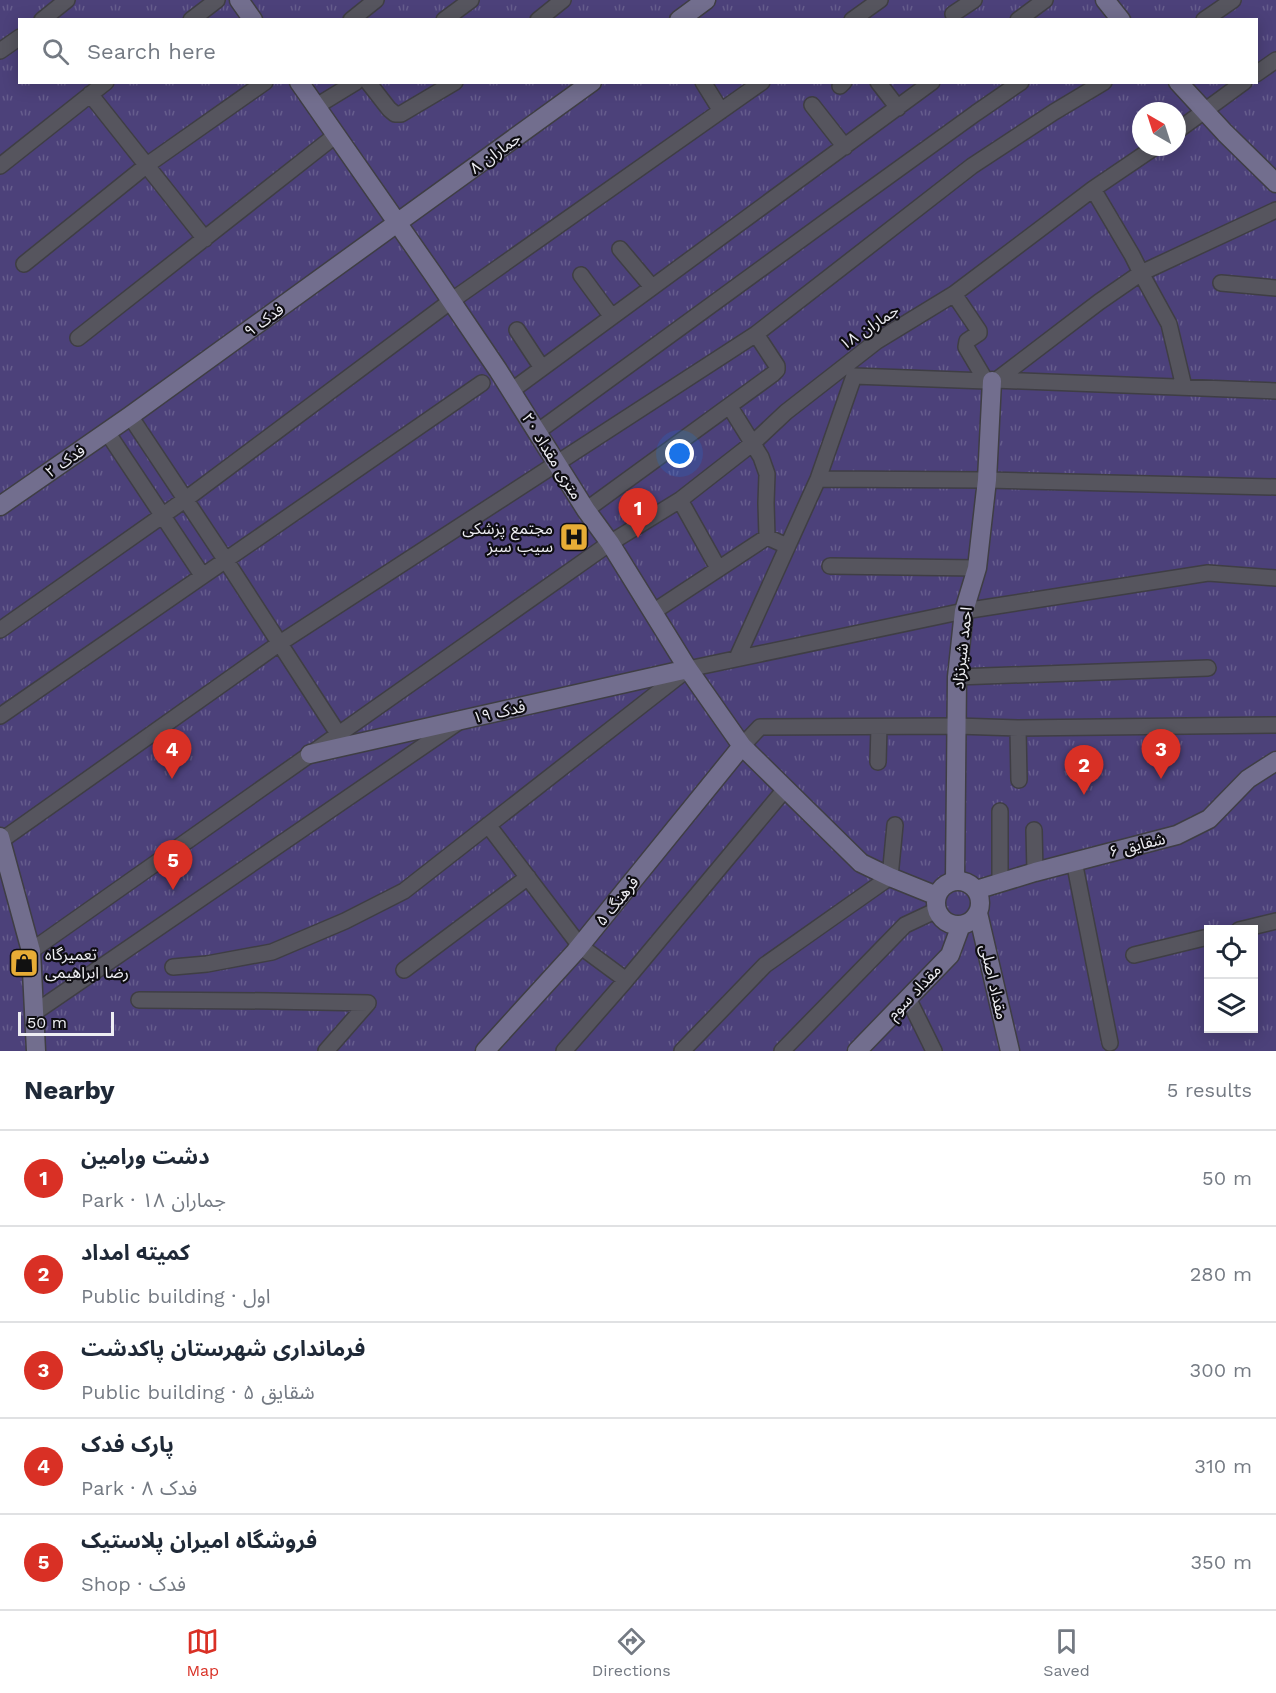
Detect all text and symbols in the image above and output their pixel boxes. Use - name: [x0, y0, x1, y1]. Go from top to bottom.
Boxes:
- search box: [18, 18, 1258, 84]
- icon: search: [39, 35, 72, 68]
- text: Search here: [87, 39, 216, 64]
- north arrow: [1132, 102, 1186, 156]
- street label: جماران ۸: [466, 128, 524, 178]
- street label: فدک ۹: [240, 299, 288, 341]
- street label: جماران ۱۸: [836, 300, 902, 354]
- street label: ۲۰ متری مقداد: [518, 409, 586, 503]
- your location: [665, 439, 694, 468]
- street label: فدک ۲: [41, 441, 89, 481]
- pin: 1: [618, 488, 658, 538]
- place label: مجتمع پزشکی سیب سبز: [462, 519, 553, 556]
- hospital icon: مجتمع پزشکی سیب سبز: [558, 521, 590, 553]
- street label: احمد شیرنژاد: [948, 606, 976, 690]
- street label: فدک ۱۹: [471, 697, 527, 727]
- pin: 4: [152, 730, 192, 779]
- pin: 3: [1142, 730, 1180, 779]
- pin: 2: [1064, 746, 1104, 795]
- street label: شقایق ۶: [1107, 829, 1167, 862]
- pin: 5: [154, 840, 192, 890]
- street label: فرهنگ ۵: [591, 873, 643, 929]
- map controls: [1204, 925, 1258, 1033]
- button: locate: [1204, 925, 1258, 979]
- street label: مقداد اصلی: [976, 943, 1012, 1021]
- place label: تعمیرگاه رضا ابراهیمی: [45, 945, 129, 982]
- shop icon: تعمیرگاه رضا ابراهیمی: [8, 947, 40, 979]
- street label: مقداد سوم: [883, 960, 947, 1026]
- button: layers: [1204, 979, 1258, 1033]
- scale bar: [18, 1009, 114, 1036]
- text: 50 m: [27, 1013, 67, 1032]
- text: Nearby: [24, 1075, 115, 1105]
- text: 5 results: [1167, 1078, 1252, 1102]
- text: دشت ورامین: [81, 1144, 210, 1169]
- text: 1: [39, 1166, 48, 1190]
- text: 50 m: [1202, 1166, 1252, 1190]
- text: Park · جماران ۱۸: [81, 1188, 226, 1212]
- text: کمیته امداد: [81, 1240, 190, 1265]
- text: 2: [38, 1262, 49, 1286]
- text: 280 m: [1190, 1262, 1252, 1286]
- text: Public building · اول: [81, 1284, 271, 1308]
- text: فرمانداری شهرستان پاکدشت: [81, 1336, 365, 1361]
- text: 3: [38, 1358, 49, 1382]
- text: 300 m: [1190, 1358, 1252, 1382]
- text: Public building · شقایق ۵: [81, 1380, 315, 1404]
- text: پارک فدک: [81, 1432, 174, 1457]
- text: 4: [37, 1454, 50, 1478]
- text: 310 m: [1194, 1454, 1252, 1478]
- text: Park · فدک ۸: [81, 1476, 197, 1500]
- text: فروشگاه امیران پلاستیک: [81, 1528, 317, 1553]
- text: 5: [38, 1550, 49, 1574]
- text: 350 m: [1190, 1550, 1252, 1574]
- text: Shop · فدک: [81, 1572, 186, 1596]
- tab: Map: [186, 1625, 219, 1680]
- tab: Directions: [592, 1625, 671, 1680]
- tab: Saved: [1043, 1625, 1090, 1680]

